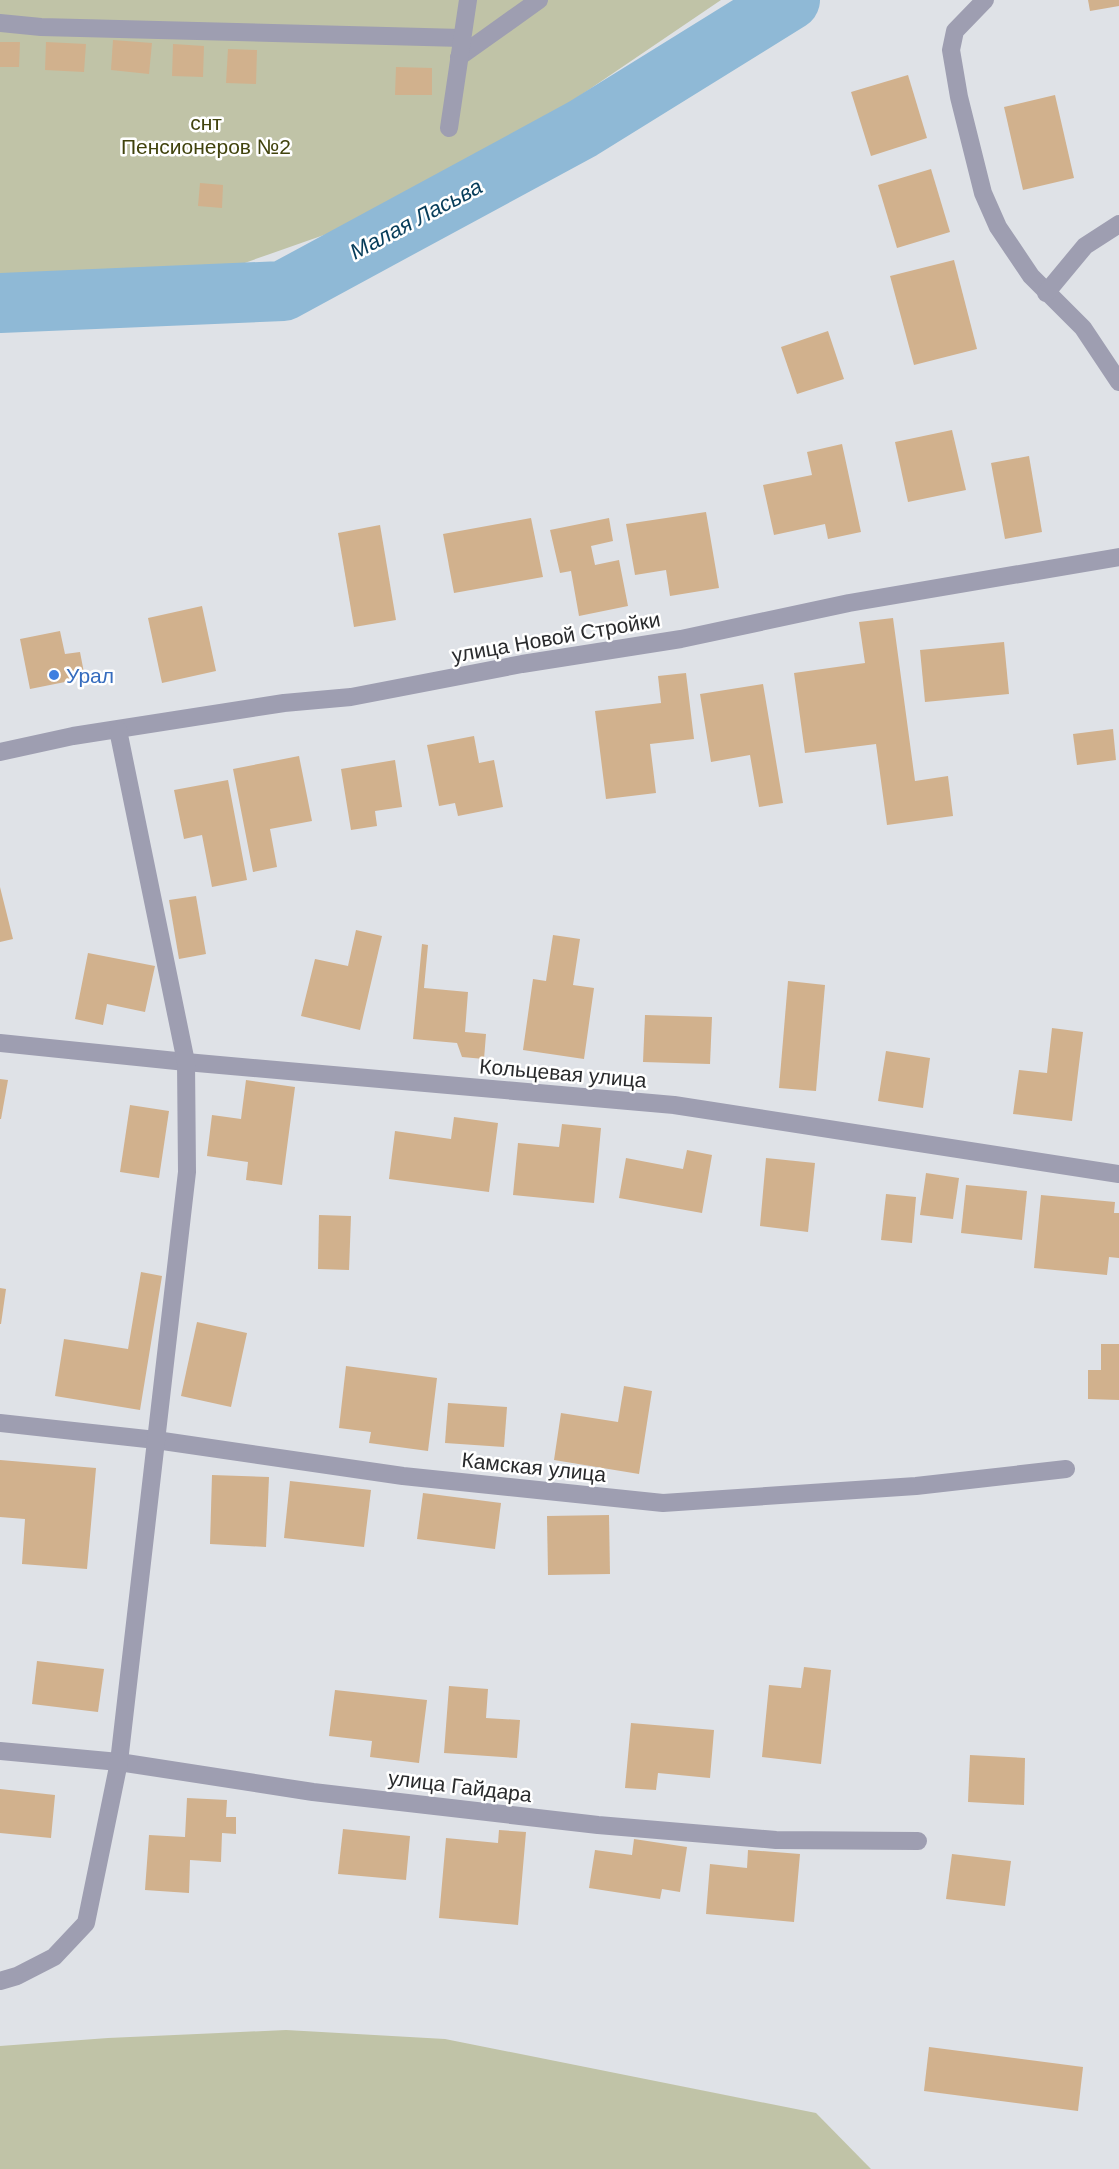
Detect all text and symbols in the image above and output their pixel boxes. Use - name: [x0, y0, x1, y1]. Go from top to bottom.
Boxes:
- park label: снт Пенсионеров №2: [121, 111, 291, 158]
- water label: Малая Ласьва: [346, 174, 486, 264]
- street label: улица Новой Стройки: [450, 607, 662, 667]
- place label: Урал: [66, 664, 114, 687]
- marker: Урал: [47, 668, 61, 682]
- street label: Кольцевая улица: [478, 1054, 648, 1092]
- street label: Камская улица: [461, 1448, 608, 1486]
- street label: улица Гайдара: [387, 1766, 533, 1806]

